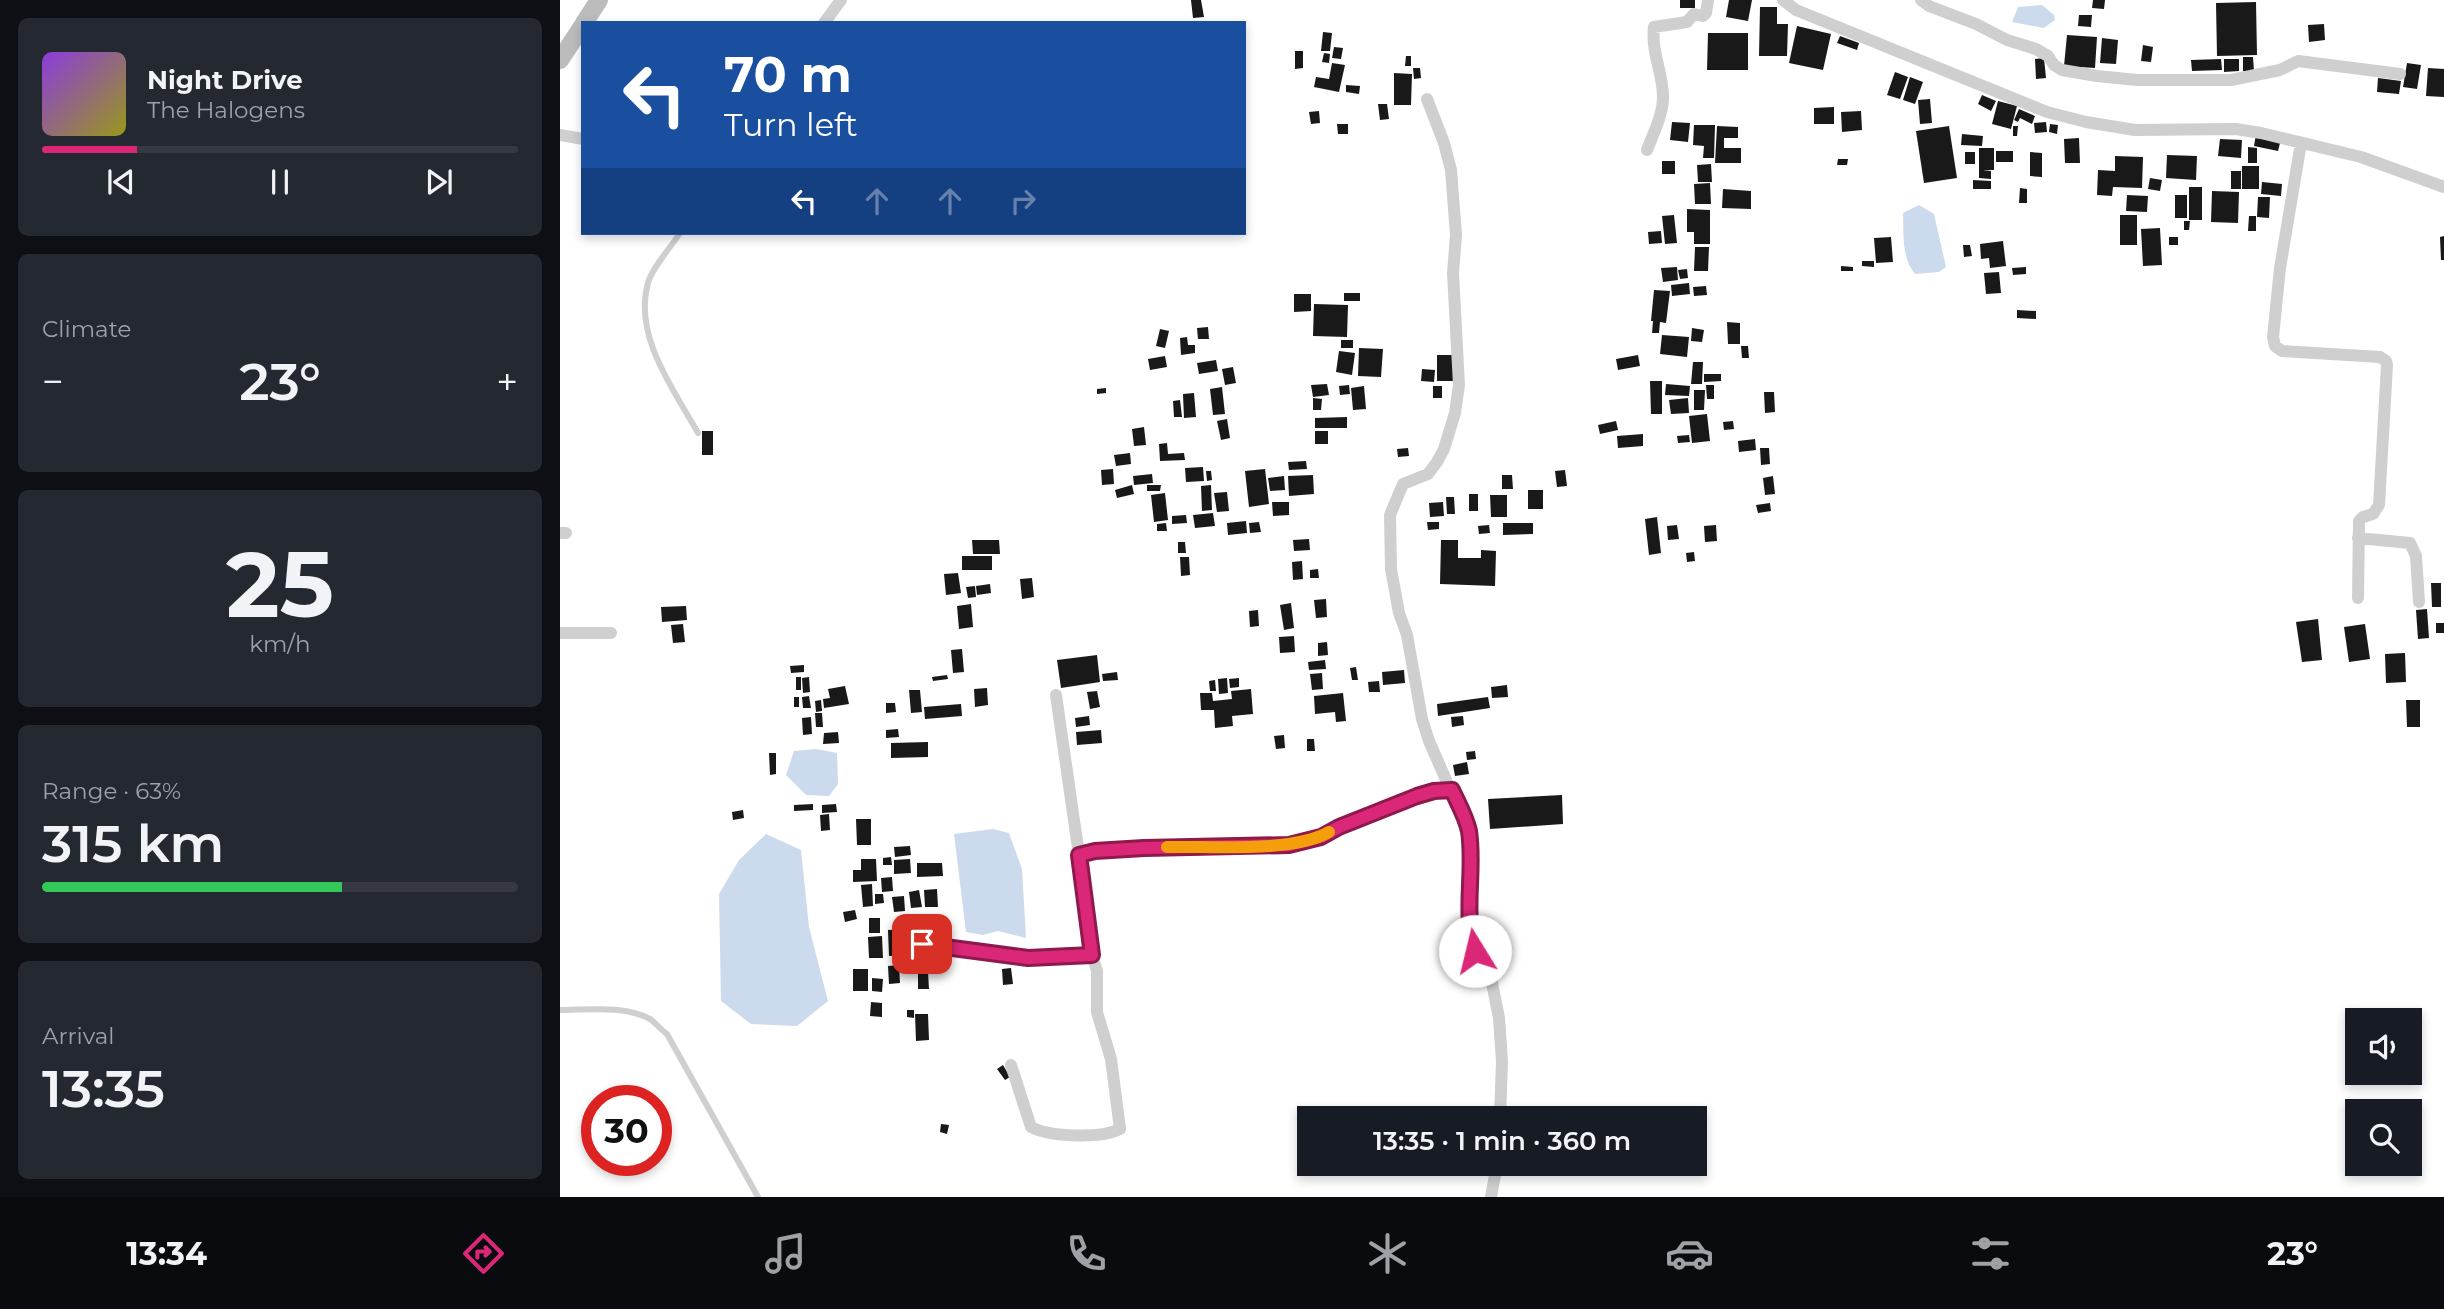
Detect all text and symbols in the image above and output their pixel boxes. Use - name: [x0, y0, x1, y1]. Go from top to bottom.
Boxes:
- text: 70 m: [724, 45, 852, 104]
- icon: left: [609, 49, 700, 140]
- text: Night Drive: [147, 64, 303, 96]
- text: The Halogens: [147, 96, 305, 124]
- text: Turn left: [724, 105, 858, 144]
- icon: previous: [102, 163, 140, 201]
- icon: pause: [261, 163, 299, 201]
- icon: next: [420, 163, 458, 201]
- icon: left: [785, 182, 823, 220]
- icon: ahead: [858, 182, 896, 220]
- icon: ahead: [931, 182, 969, 220]
- icon: right: [1004, 182, 1042, 220]
- text: Climate: [42, 315, 131, 343]
- text: 23°: [239, 350, 321, 413]
- text: −: [42, 358, 64, 405]
- text: +: [496, 358, 518, 405]
- text: 25: [226, 529, 334, 640]
- text: km/h: [249, 630, 311, 658]
- text: Range · 63%: [42, 777, 181, 805]
- text: 315 km: [42, 812, 224, 875]
- pin: [892, 914, 952, 974]
- position arrow: [1438, 914, 1512, 988]
- icon: arrive: [903, 925, 941, 963]
- map controls: [2345, 1008, 2422, 1176]
- button: sound: [2345, 1008, 2422, 1085]
- text: Arrival: [42, 1022, 115, 1050]
- text: 13:35: [42, 1057, 165, 1120]
- speed limit sign: 30: [581, 1085, 672, 1176]
- button: search: [2345, 1099, 2422, 1176]
- text: 13:35 · 1 min · 360 m: [1373, 1125, 1631, 1157]
- icon: directions: [459, 1229, 508, 1278]
- icon: music: [761, 1229, 810, 1278]
- icon: phone: [1062, 1229, 1111, 1278]
- icon: climate: [1363, 1229, 1412, 1278]
- icon: car: [1665, 1229, 1714, 1278]
- icon: filters: [1966, 1229, 2015, 1278]
- text: 13:34: [126, 1234, 207, 1273]
- text: 23°: [2267, 1234, 2318, 1273]

